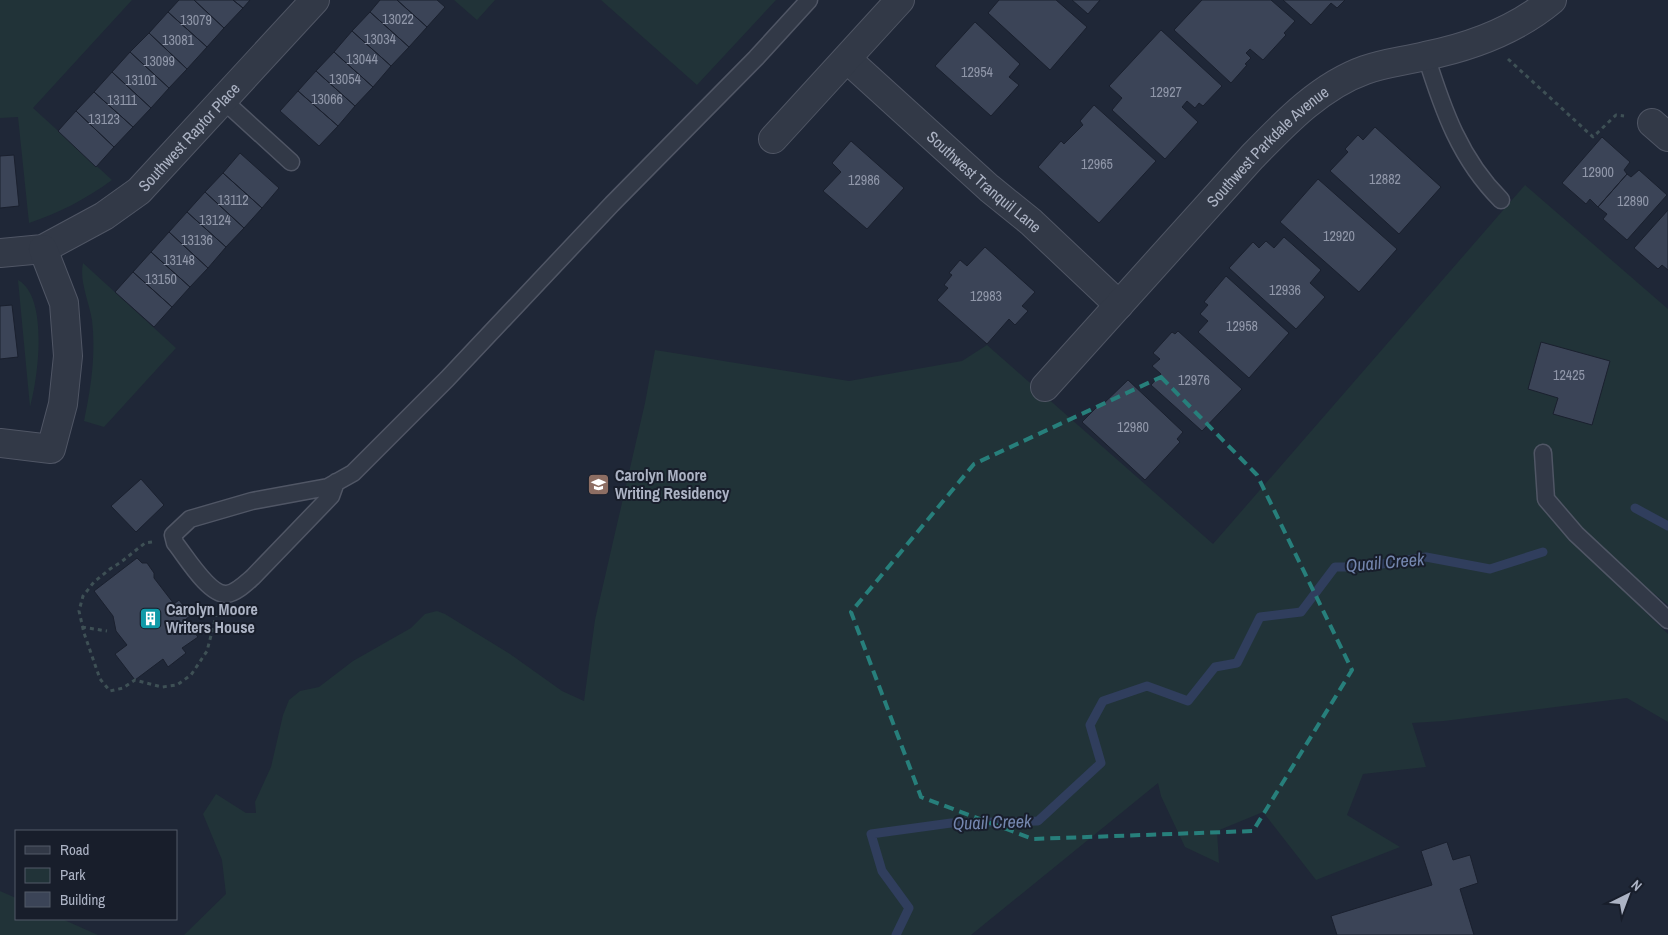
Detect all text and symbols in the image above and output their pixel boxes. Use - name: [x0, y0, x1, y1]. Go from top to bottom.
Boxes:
- house number: 13022: [382, 10, 414, 28]
- house number: 13079: [180, 11, 212, 29]
- house number: 13034: [364, 30, 397, 48]
- house number: 13081: [162, 31, 195, 49]
- house number: 13044: [346, 50, 379, 68]
- house number: 13099: [143, 52, 175, 70]
- house number: 12954: [961, 63, 994, 81]
- house number: 13054: [329, 70, 362, 88]
- house number: 13101: [125, 71, 158, 89]
- street label: Southwest Raptor Place: [133, 78, 245, 196]
- street label: Southwest Parkdale Avenue: [1201, 81, 1333, 212]
- house number: 12927: [1150, 83, 1182, 101]
- house number: 13066: [311, 90, 343, 108]
- house number: 13111: [107, 91, 138, 109]
- house number: 13123: [88, 110, 120, 128]
- street label: Southwest Tranquil Lane: [922, 126, 1046, 237]
- house number: 12965: [1081, 155, 1113, 173]
- house number: 12900: [1582, 163, 1614, 181]
- house number: 12882: [1369, 170, 1401, 188]
- house number: 12986: [848, 171, 880, 189]
- house number: 13112: [217, 191, 249, 209]
- house number: 12890: [1617, 192, 1649, 210]
- house number: 13124: [199, 211, 232, 229]
- house number: 12920: [1323, 227, 1355, 245]
- house number: 13136: [181, 231, 213, 249]
- house number: 13148: [163, 251, 195, 269]
- house number: 13150: [145, 270, 177, 288]
- house number: 12936: [1269, 281, 1301, 299]
- house number: 12983: [970, 287, 1002, 305]
- house number: 12958: [1226, 317, 1258, 335]
- house number: 12425: [1553, 366, 1585, 384]
- house number: 12976: [1178, 371, 1210, 389]
- house number: 12980: [1117, 418, 1149, 436]
- place label: Carolyn Moore Writing Residency: [615, 464, 730, 504]
- school or university icon: Carolyn Moore Writing Residency: [587, 472, 611, 496]
- water label: Quail Creek: [1345, 546, 1426, 578]
- place label: Carolyn Moore Writers House: [166, 598, 258, 638]
- building icon: Carolyn Moore Writers House: [138, 606, 162, 630]
- water label: Quail Creek: [952, 808, 1032, 836]
- legend: [15, 830, 178, 920]
- text: Road: [60, 839, 89, 860]
- text: Park: [60, 864, 86, 885]
- north arrow: [1603, 870, 1653, 920]
- text: N: [1628, 876, 1646, 895]
- text: Building: [60, 889, 105, 910]

